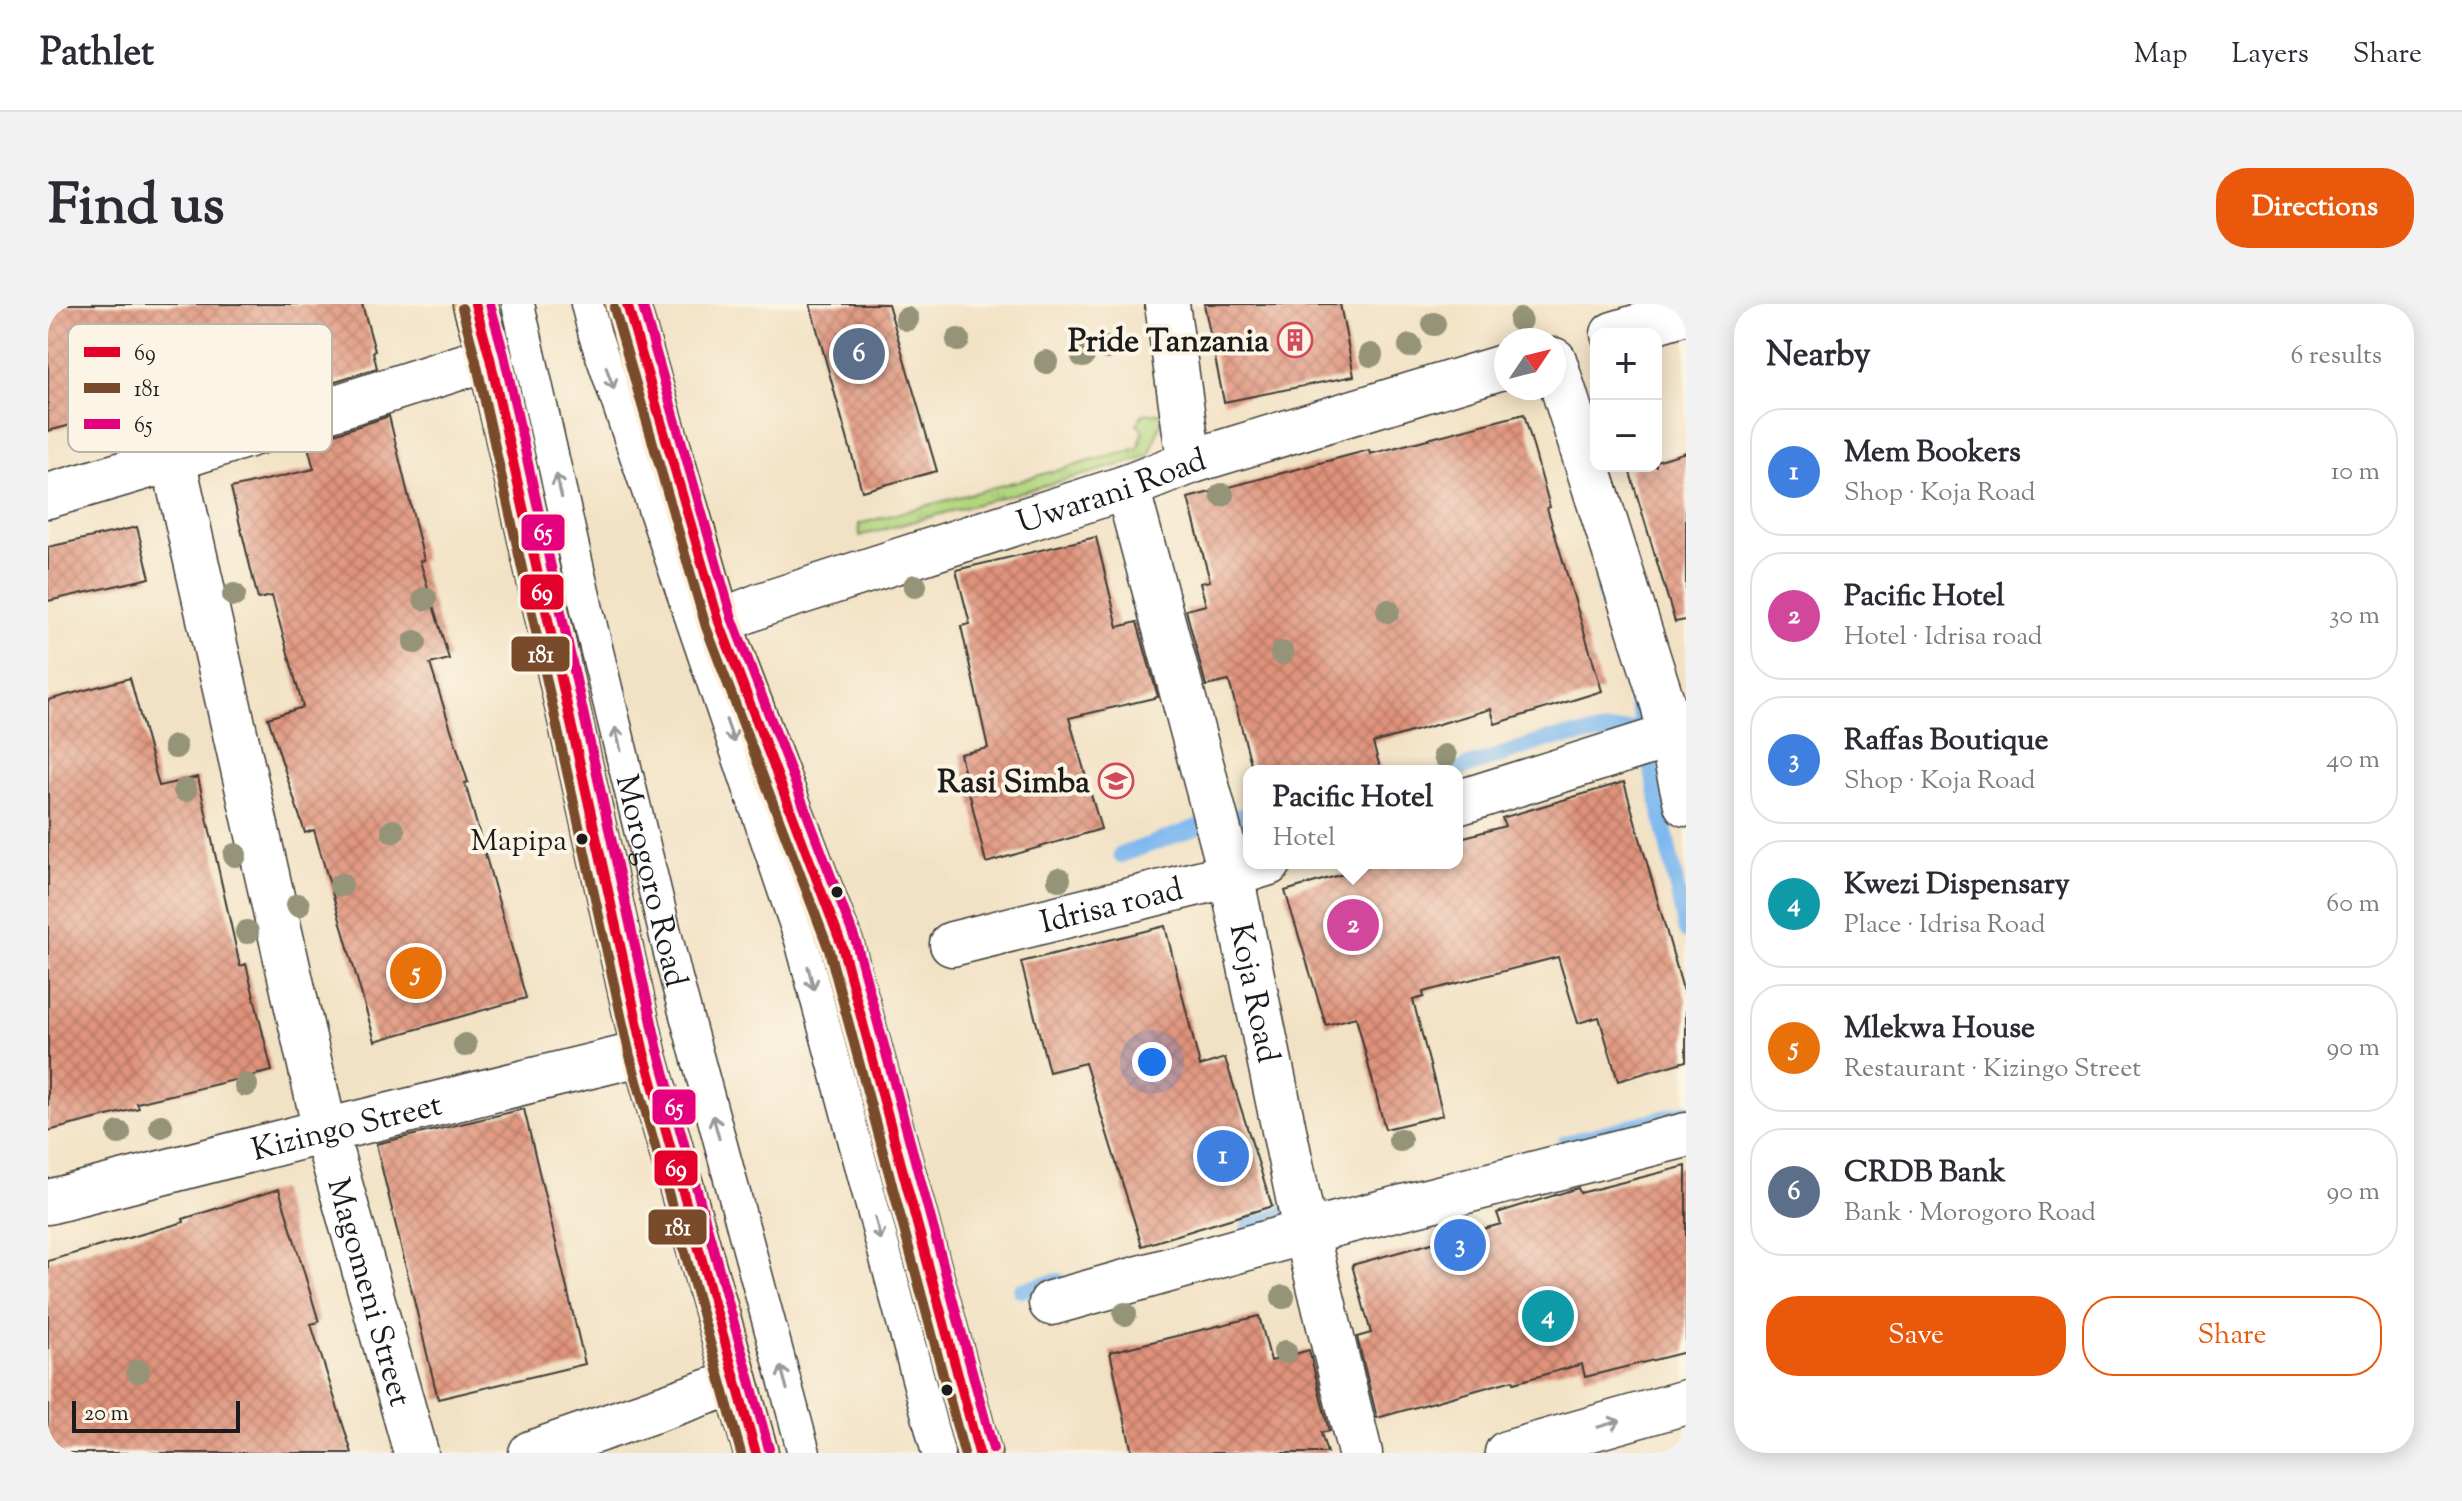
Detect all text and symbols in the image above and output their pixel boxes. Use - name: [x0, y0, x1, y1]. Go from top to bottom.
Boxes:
- text: Pathlet: [40, 28, 154, 82]
- text: Map: [2134, 35, 2187, 75]
- text: Layers: [2231, 35, 2309, 75]
- text: Share: [2353, 35, 2422, 75]
- text: Find us: [48, 168, 224, 249]
- button: Directions: [2216, 168, 2414, 248]
- place label: Pride Tanzania: [1068, 320, 1269, 366]
- building icon: Pride Tanzania: [1276, 321, 1314, 359]
- legend: [68, 324, 332, 452]
- pin: 6: [833, 324, 885, 384]
- north arrow: [1494, 328, 1566, 400]
- map controls: [1590, 328, 1662, 472]
- button: +: [1590, 328, 1662, 400]
- text: Nearby: [1766, 332, 1871, 381]
- text: 6 results: [2290, 338, 2382, 375]
- text: 69: [134, 339, 156, 371]
- one-way arrow: [604, 366, 619, 391]
- text: 181: [134, 375, 160, 407]
- button: −: [1590, 400, 1662, 472]
- text: 65: [134, 411, 153, 443]
- text: Mem Bookers: [1844, 432, 2021, 475]
- street label: Uwarani Road: [1012, 438, 1212, 547]
- text: 1: [1790, 454, 1798, 491]
- text: 10 m: [2331, 454, 2380, 491]
- one-way arrow: [550, 473, 565, 499]
- text: Shop · Koja Road: [1844, 475, 2035, 512]
- line badge: 65: [520, 513, 566, 552]
- text: 65: [534, 519, 553, 551]
- line badge: 69: [519, 573, 565, 611]
- text: Pacific Hotel: [1844, 576, 2005, 619]
- text: 69: [531, 579, 553, 611]
- text: 2: [1788, 598, 1800, 635]
- text: 30 m: [2329, 598, 2380, 635]
- text: Hotel · Idrisa road: [1844, 619, 2043, 656]
- line badge: 181: [510, 635, 571, 673]
- text: 181: [528, 641, 554, 673]
- one-way arrow: [723, 718, 738, 743]
- text: Raffas Boutique: [1844, 720, 2049, 763]
- one-way arrow: [609, 727, 624, 752]
- text: 3: [1789, 742, 1799, 779]
- text: 40 m: [2326, 742, 2380, 779]
- place label: Rasi Simba: [937, 761, 1090, 807]
- school or university icon: Rasi Simba: [1097, 762, 1135, 800]
- text: Shop · Koja Road: [1844, 763, 2035, 800]
- popup: [1243, 765, 1463, 869]
- street label: Morogoro Road: [602, 770, 697, 992]
- text: Pacific Hotel: [1273, 777, 1433, 820]
- text: Hotel: [1273, 820, 1335, 857]
- place label: Mapipa: [470, 821, 567, 864]
- marker: Mapipa: [574, 831, 590, 847]
- text: Kwezi Dispensary: [1844, 864, 2070, 907]
- street label: Idrisa road: [1036, 868, 1188, 947]
- unlabelled marker: [829, 884, 845, 900]
- text: 4: [1787, 886, 1801, 923]
- text: 60 m: [2326, 886, 2380, 923]
- pin: 2: [1327, 895, 1379, 955]
- text: Place · Idrisa Road: [1844, 907, 2045, 944]
- street label: Koja Road: [1216, 919, 1289, 1067]
- pin: 5: [390, 943, 442, 1003]
- one-way arrow: [804, 964, 819, 990]
- text: Mlekwa House: [1844, 1008, 2035, 1051]
- text: 5: [1790, 1030, 1798, 1067]
- text: 90 m: [2327, 1030, 2380, 1067]
- your location: [1132, 1042, 1172, 1082]
- text: Restaurant · Kizingo Street: [1844, 1051, 2141, 1088]
- street label: Kizingo Street: [247, 1083, 447, 1175]
- line badge: 65: [651, 1088, 697, 1126]
- text: 65: [665, 1094, 684, 1126]
- one-way arrow: [708, 1114, 723, 1140]
- pin: 1: [1197, 1126, 1249, 1186]
- line badge: 69: [653, 1149, 699, 1187]
- text: CRDB Bank: [1844, 1152, 2006, 1195]
- text: 69: [665, 1155, 687, 1187]
- street label: Magomeni Street: [313, 1173, 422, 1412]
- text: 6: [1788, 1174, 1800, 1211]
- text: 90 m: [2327, 1174, 2380, 1211]
- text: Bank · Morogoro Road: [1844, 1195, 2096, 1232]
- line badge: 181: [647, 1208, 708, 1246]
- text: 181: [665, 1214, 691, 1246]
- one-way arrow: [871, 1215, 886, 1241]
- pin: 3: [1434, 1215, 1486, 1275]
- pin: 4: [1522, 1286, 1574, 1346]
- button: Save: [1766, 1296, 2066, 1376]
- button: Share: [2082, 1296, 2382, 1376]
- one-way arrow: [776, 1365, 791, 1391]
- unlabelled marker: [939, 1382, 955, 1398]
- scale bar: [72, 1397, 240, 1433]
- text: 20 m: [84, 1399, 129, 1431]
- one-way arrow: [1596, 1416, 1621, 1430]

